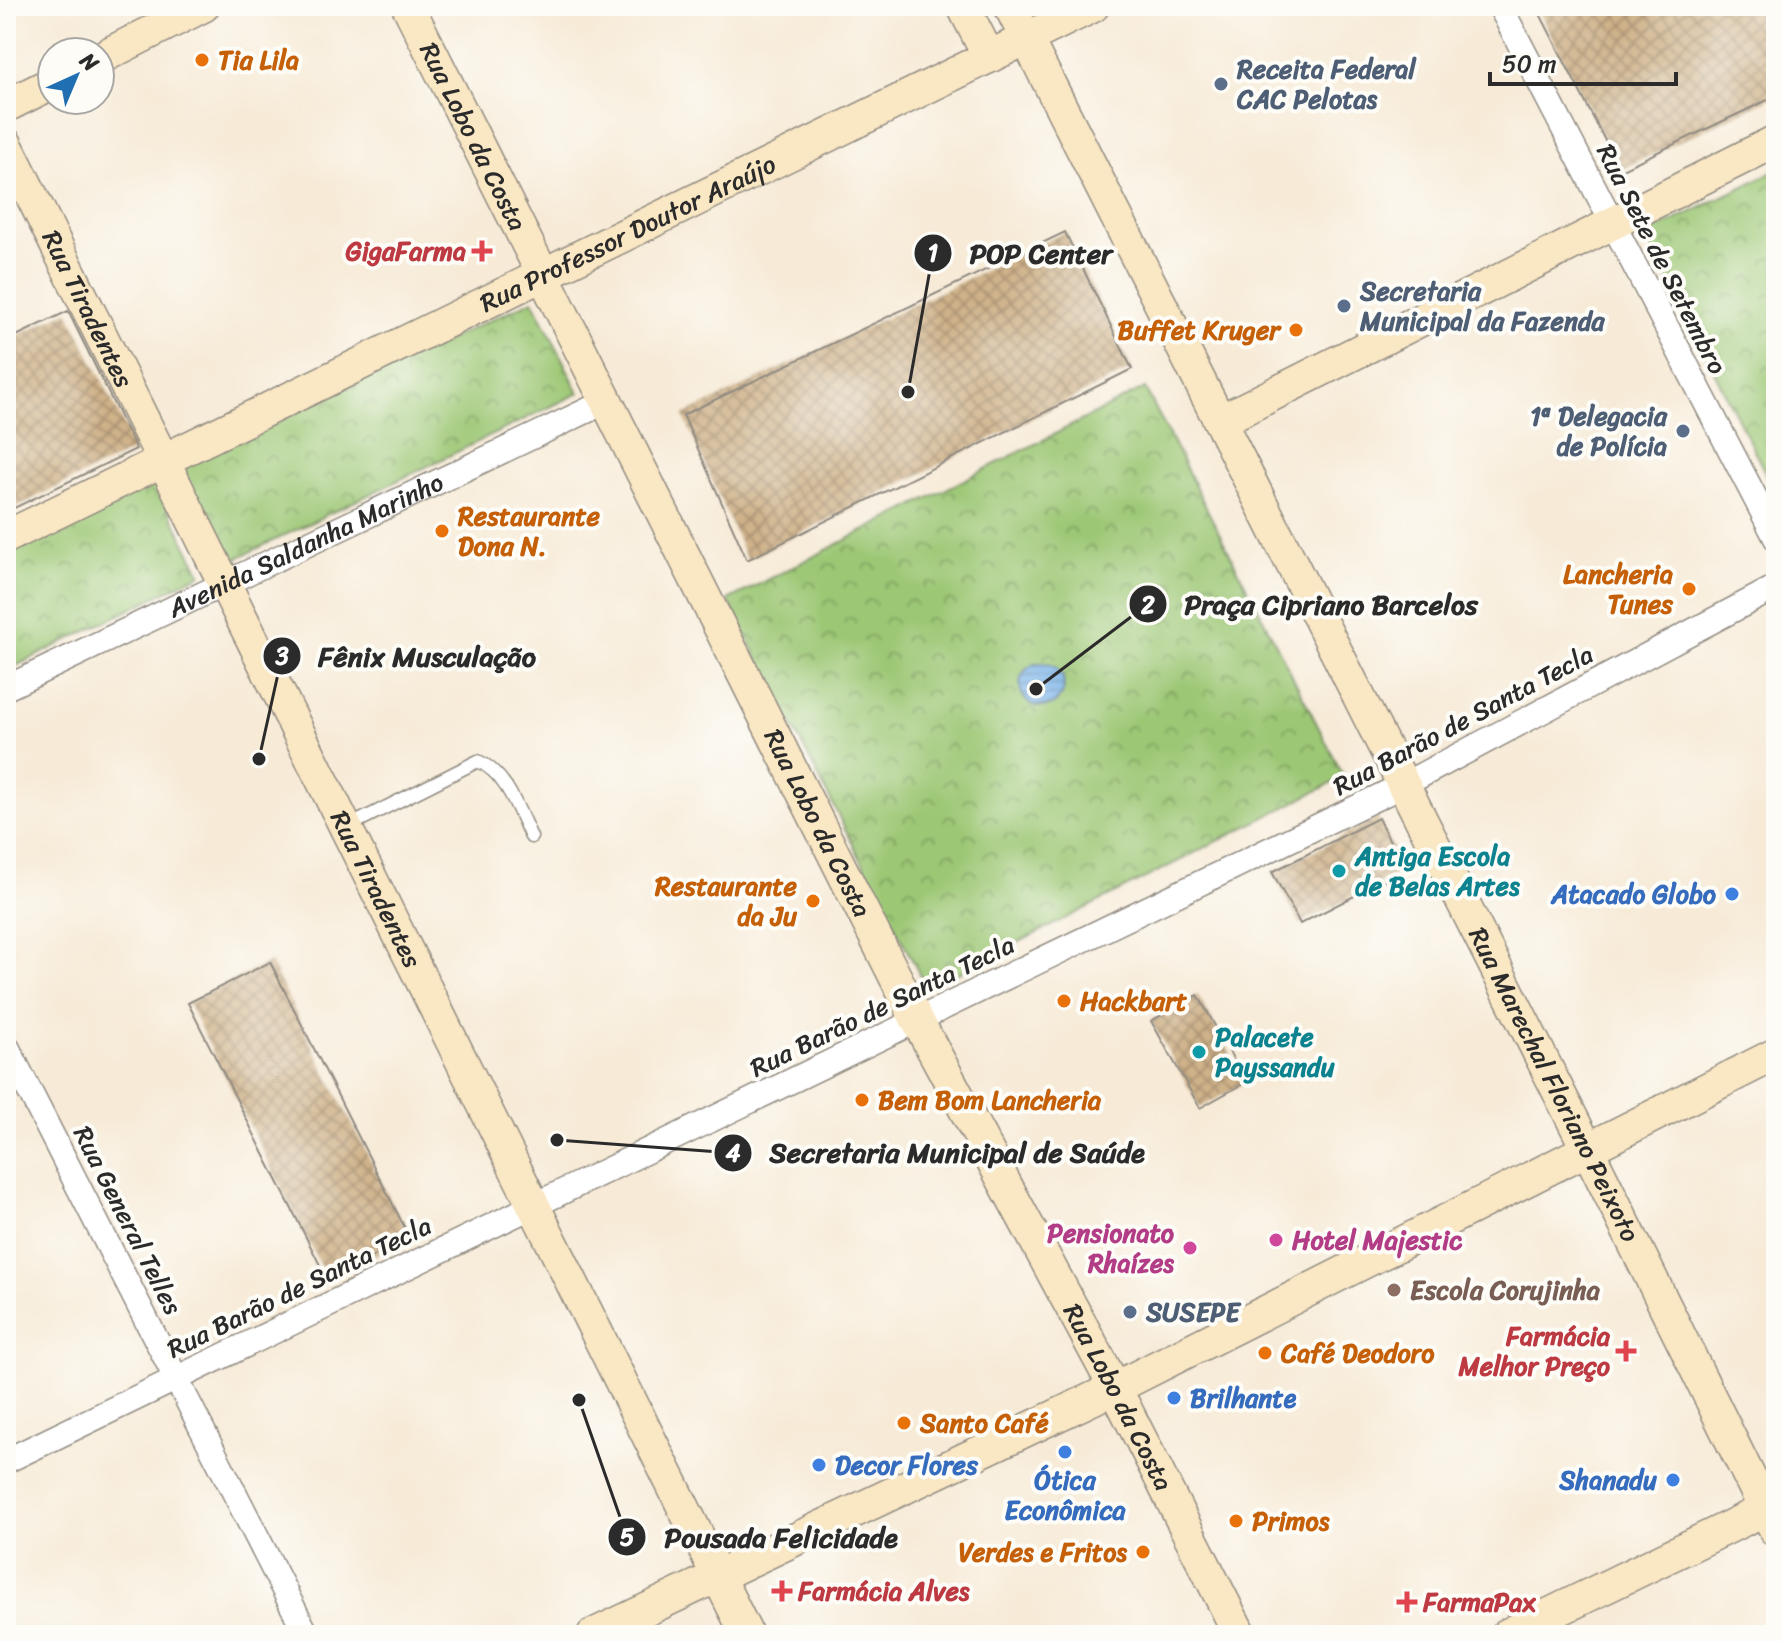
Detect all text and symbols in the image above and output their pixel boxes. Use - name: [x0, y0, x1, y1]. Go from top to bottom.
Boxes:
- street label: Rua Lobo da Costa: [407, 34, 540, 239]
- north arrow: [36, 36, 116, 116]
- scale bar: [1490, 36, 1676, 86]
- place label: Tia Lila: [218, 37, 299, 83]
- text: N: [70, 42, 109, 82]
- text: 50 m: [1502, 43, 1557, 85]
- place label: Receita Federal CAC Pelotas: [1236, 46, 1417, 122]
- marker: Tia Lila: [193, 51, 211, 69]
- marker: Receita Federal CAC Pelotas: [1212, 75, 1230, 93]
- street label: Rua Sete de Setembro: [1584, 135, 1740, 383]
- street label: Rua Professor Doutor Araújo: [471, 141, 784, 325]
- street label: Rua Tiradentes: [29, 222, 147, 396]
- callout: POP Center: [913, 227, 1129, 279]
- place label: GigaFarma: [346, 228, 466, 274]
- text: POP Center: [969, 229, 1115, 278]
- text: 1: [928, 232, 938, 274]
- marker: GigaFarma: [473, 242, 491, 260]
- place label: Secretaria Municipal da Fazenda: [1359, 268, 1606, 344]
- marker: Secretaria Municipal da Fazenda: [1335, 297, 1353, 315]
- place label: Buffet Kruger: [1118, 307, 1282, 353]
- marker: Buffet Kruger: [1287, 321, 1305, 339]
- place label: 1ª Delegacia de Polícia: [1530, 393, 1668, 469]
- marker: 1ª Delegacia de Polícia: [1674, 422, 1692, 440]
- street label: Avenida Saldanha Marinho: [159, 459, 452, 631]
- place label: Restaurante Dona N.: [457, 493, 601, 569]
- marker: Restaurante Dona N.: [433, 522, 451, 540]
- place label: Lancheria Tunes: [1563, 551, 1674, 627]
- callout: Praça Cipriano Barcelos: [1128, 578, 1495, 630]
- text: Praça Cipriano Barcelos: [1184, 580, 1479, 629]
- marker: Lancheria Tunes: [1680, 580, 1698, 598]
- text: 2: [1140, 584, 1155, 626]
- callout: Fênix Musculação: [262, 630, 552, 682]
- text: Fênix Musculação: [317, 632, 537, 681]
- street label: Rua Barão de Santa Tecla: [1324, 632, 1602, 808]
- text: 3: [274, 635, 289, 677]
- street label: Rua Lobo da Costa: [751, 720, 885, 925]
- street label: Rua Tiradentes: [318, 802, 435, 976]
- place label: Antiga Escola de Belas Artes: [1354, 833, 1521, 909]
- marker: Antiga Escola de Belas Artes: [1330, 862, 1348, 880]
- place label: Restaurante da Ju: [654, 863, 798, 939]
- place label: Atacado Globo: [1550, 871, 1717, 917]
- marker: Atacado Globo: [1723, 885, 1741, 903]
- marker: Restaurante da Ju: [804, 892, 822, 910]
- street label: Rua Marechal Floriano Peixoto: [1456, 918, 1653, 1250]
- street label: Rua Barão de Santa Tecla: [742, 922, 1022, 1090]
- place label: Hackbart: [1080, 978, 1188, 1024]
- marker: Hackbart: [1055, 992, 1073, 1010]
- place label: Palacete Payssandu: [1215, 1014, 1336, 1090]
- marker: Palacete Payssandu: [1190, 1043, 1208, 1061]
- place label: Bem Bom Lancheria: [878, 1077, 1102, 1123]
- marker: Bem Bom Lancheria: [853, 1091, 871, 1109]
- street label: Rua General Telles: [61, 1117, 196, 1323]
- callout: Secretaria Municipal de Saúde: [713, 1127, 1162, 1179]
- text: Secretaria Municipal de Saúde: [768, 1128, 1145, 1177]
- text: 4: [726, 1132, 741, 1174]
- street label: Rua Barão de Santa Tecla: [159, 1203, 439, 1371]
- place label: Pensionato Rhaízes: [1047, 1210, 1175, 1286]
- place label: Hotel Majestic: [1292, 1217, 1463, 1263]
- marker: Hotel Majestic: [1267, 1231, 1285, 1249]
- marker: Pensionato Rhaízes: [1181, 1239, 1199, 1257]
- place label: Escola Corujinha: [1410, 1267, 1601, 1313]
- marker: Escola Corujinha: [1385, 1281, 1403, 1299]
- place label: SUSEPE: [1145, 1289, 1242, 1335]
- street label: Rua Lobo da Costa: [1050, 1295, 1186, 1499]
- marker: SUSEPE: [1121, 1303, 1139, 1321]
- place label: Farmácia Melhor Preço: [1458, 1313, 1611, 1389]
- place label: Café Deodoro: [1280, 1330, 1435, 1376]
- marker: Farmácia Melhor Preço: [1617, 1342, 1635, 1360]
- marker: Café Deodoro: [1256, 1344, 1274, 1362]
- place label: Brilhante: [1190, 1375, 1297, 1421]
- marker: Brilhante: [1165, 1389, 1183, 1407]
- place label: Santo Café: [919, 1400, 1049, 1446]
- marker: Santo Café: [895, 1414, 913, 1432]
- place label: Decor Flores: [835, 1442, 979, 1488]
- marker: Ótica Econômica: [1056, 1443, 1074, 1461]
- marker: Decor Flores: [810, 1456, 828, 1474]
- place label: Ótica Econômica: [1004, 1457, 1126, 1533]
- place label: Shanadu: [1558, 1457, 1658, 1503]
- marker: Shanadu: [1664, 1471, 1682, 1489]
- place label: Primos: [1252, 1498, 1331, 1544]
- callout: Pousada Felicidade: [607, 1511, 914, 1563]
- marker: Primos: [1227, 1512, 1245, 1530]
- text: Pousada Felicidade: [664, 1513, 898, 1562]
- text: 5: [620, 1516, 635, 1558]
- place label: Verdes e Fritos: [959, 1529, 1128, 1575]
- marker: Verdes e Fritos: [1134, 1543, 1152, 1561]
- place label: Farmácia Alves: [797, 1568, 971, 1614]
- place label: FarmaPax: [1422, 1579, 1536, 1625]
- marker: Farmácia Alves: [773, 1582, 791, 1600]
- marker: FarmaPax: [1398, 1593, 1416, 1611]

